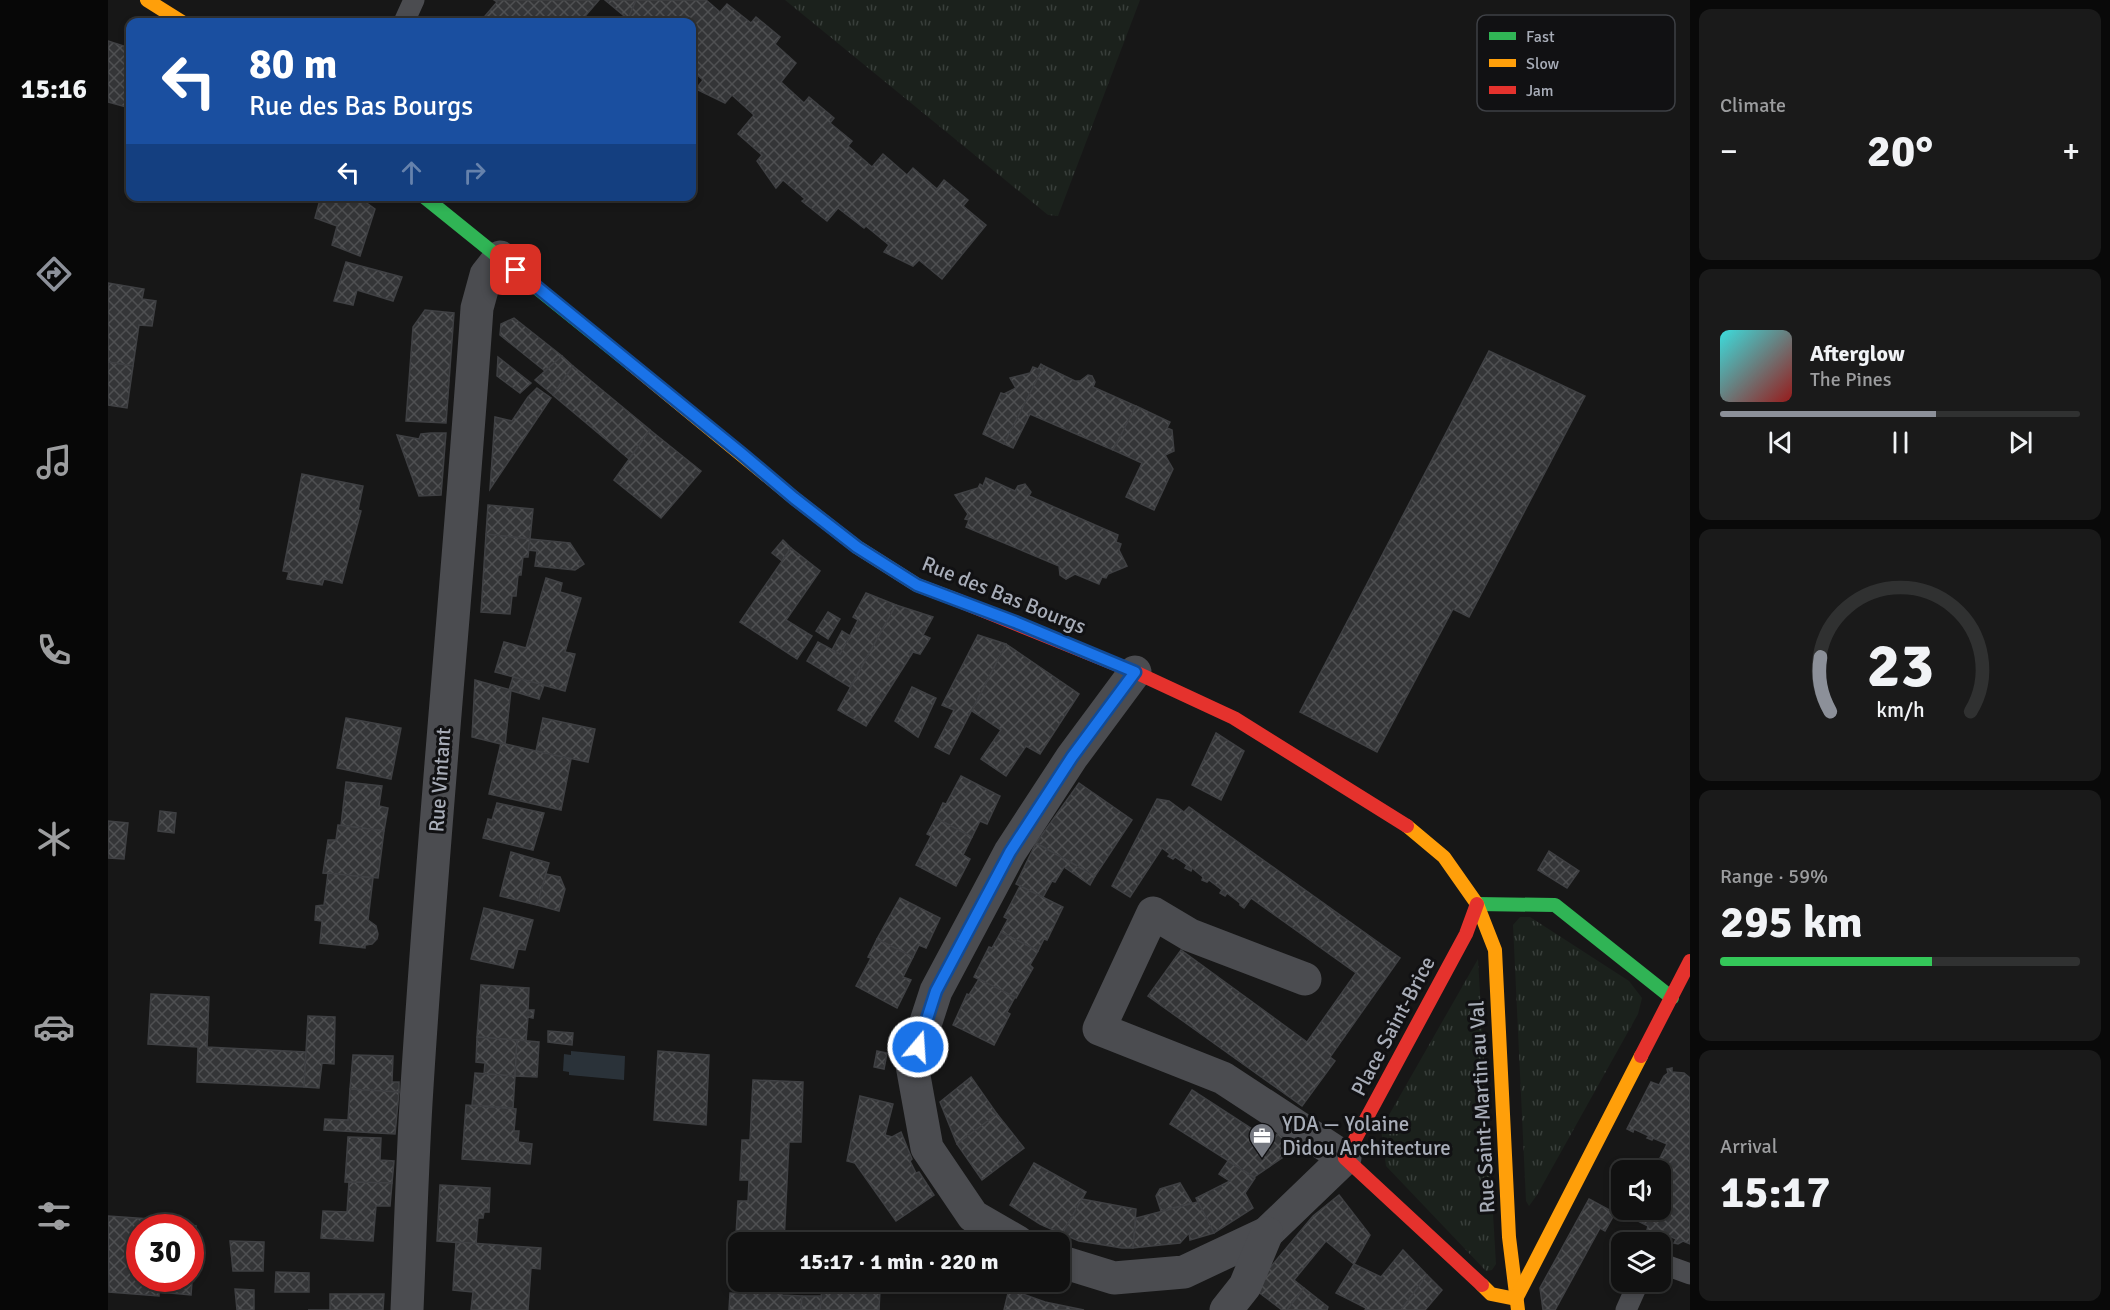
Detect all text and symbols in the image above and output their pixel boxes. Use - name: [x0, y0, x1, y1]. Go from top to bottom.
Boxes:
- legend: [1477, 15, 1675, 111]
- text: Fast: [1526, 27, 1555, 47]
- text: 80 m: [249, 39, 338, 90]
- icon: left: [150, 42, 228, 120]
- text: Slow: [1526, 54, 1560, 74]
- text: 15:16: [21, 73, 87, 106]
- text: Jam: [1526, 81, 1554, 101]
- text: Rue des Bas Bourgs: [249, 90, 473, 123]
- text: Climate: [1720, 93, 1786, 118]
- text: 20°: [1867, 124, 1933, 179]
- text: −: [1720, 131, 1738, 172]
- text: +: [2062, 131, 2080, 172]
- icon: left: [332, 156, 365, 189]
- icon: ahead: [395, 156, 428, 189]
- icon: right: [458, 156, 491, 189]
- pin: [490, 244, 541, 295]
- icon: directions: [33, 253, 75, 295]
- icon: arrive: [499, 253, 532, 286]
- text: Afterglow: [1810, 340, 1905, 367]
- text: The Pines: [1810, 367, 1892, 392]
- icon: previous: [1764, 426, 1797, 459]
- icon: pause: [1884, 426, 1917, 459]
- icon: next: [2004, 426, 2037, 459]
- icon: music: [33, 441, 75, 483]
- street label: Rue des Bas Bourgs: [918, 550, 1090, 640]
- text: 23: [1866, 627, 1934, 704]
- icon: phone: [33, 629, 75, 671]
- text: km/h: [1876, 697, 1924, 723]
- street label: Rue Vintant: [423, 727, 457, 833]
- icon: climate: [33, 818, 75, 860]
- text: Range · 59%: [1720, 864, 1828, 889]
- text: 295 km: [1720, 895, 1863, 950]
- street label: Place Saint-Brice: [1345, 952, 1441, 1100]
- street label: Rue Saint-Martin au Val: [1463, 1000, 1501, 1214]
- icon: car: [33, 1006, 75, 1048]
- position arrow: [886, 1015, 950, 1079]
- place label: YDA — Yolaine Didou Architecture: [1282, 1111, 1451, 1161]
- office icon: YDA — Yolaine Didou Architecture: [1247, 1121, 1277, 1159]
- text: Arrival: [1720, 1134, 1778, 1159]
- map controls: [1611, 1160, 1671, 1292]
- button: sound: [1611, 1160, 1671, 1220]
- text: 15:17: [1720, 1165, 1830, 1220]
- icon: filters: [33, 1195, 75, 1237]
- speed limit sign: 30: [126, 1214, 204, 1292]
- button: layers: [1611, 1232, 1671, 1292]
- text: 15:17 · 1 min · 220 m: [799, 1248, 999, 1275]

